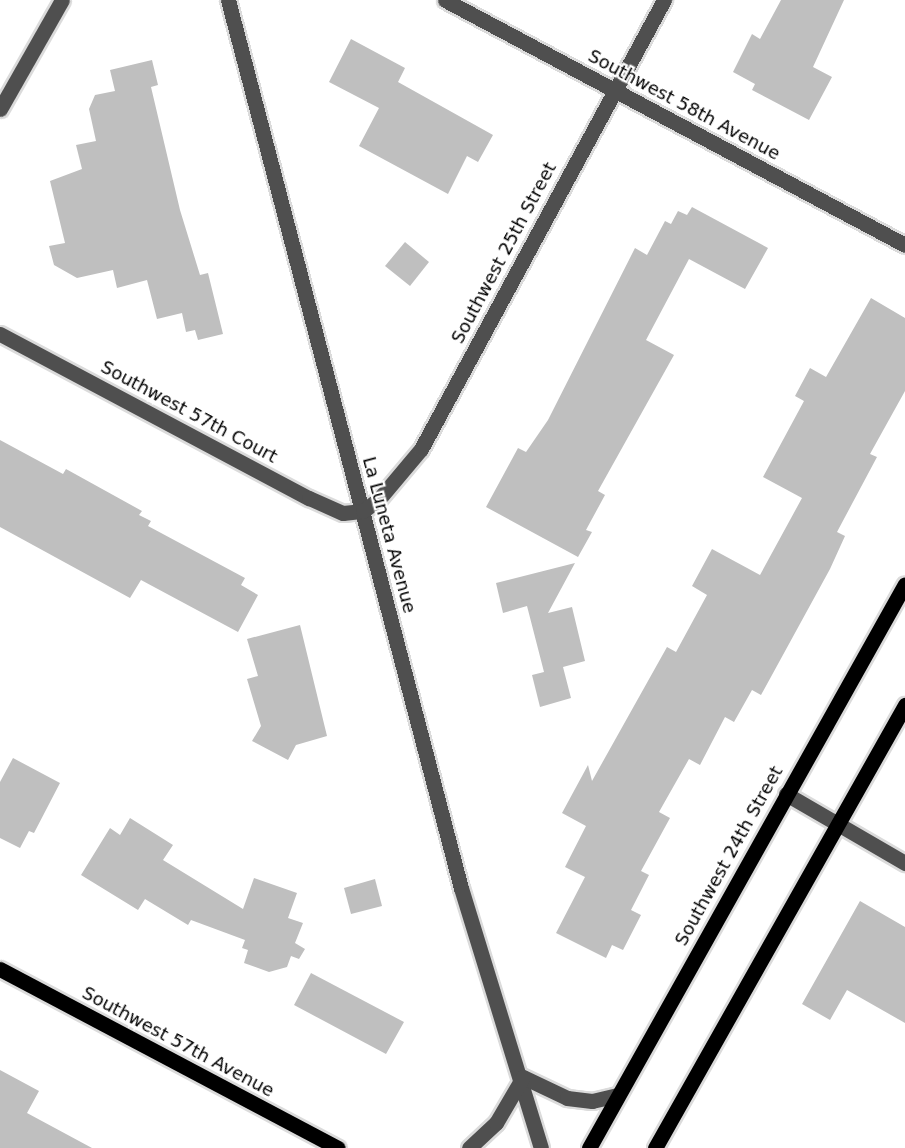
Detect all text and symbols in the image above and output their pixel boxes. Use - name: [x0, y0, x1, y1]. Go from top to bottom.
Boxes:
- street label: Southwest 58th Avenue: [584, 45, 784, 165]
- street label: Southwest 25th Street: [447, 159, 561, 347]
- street label: Southwest 57th Court: [97, 356, 281, 468]
- street label: La Luneta Avenue: [358, 454, 420, 616]
- street label: Southwest 24th Street: [671, 762, 787, 950]
- street label: Southwest 57th Avenue: [78, 982, 278, 1102]

